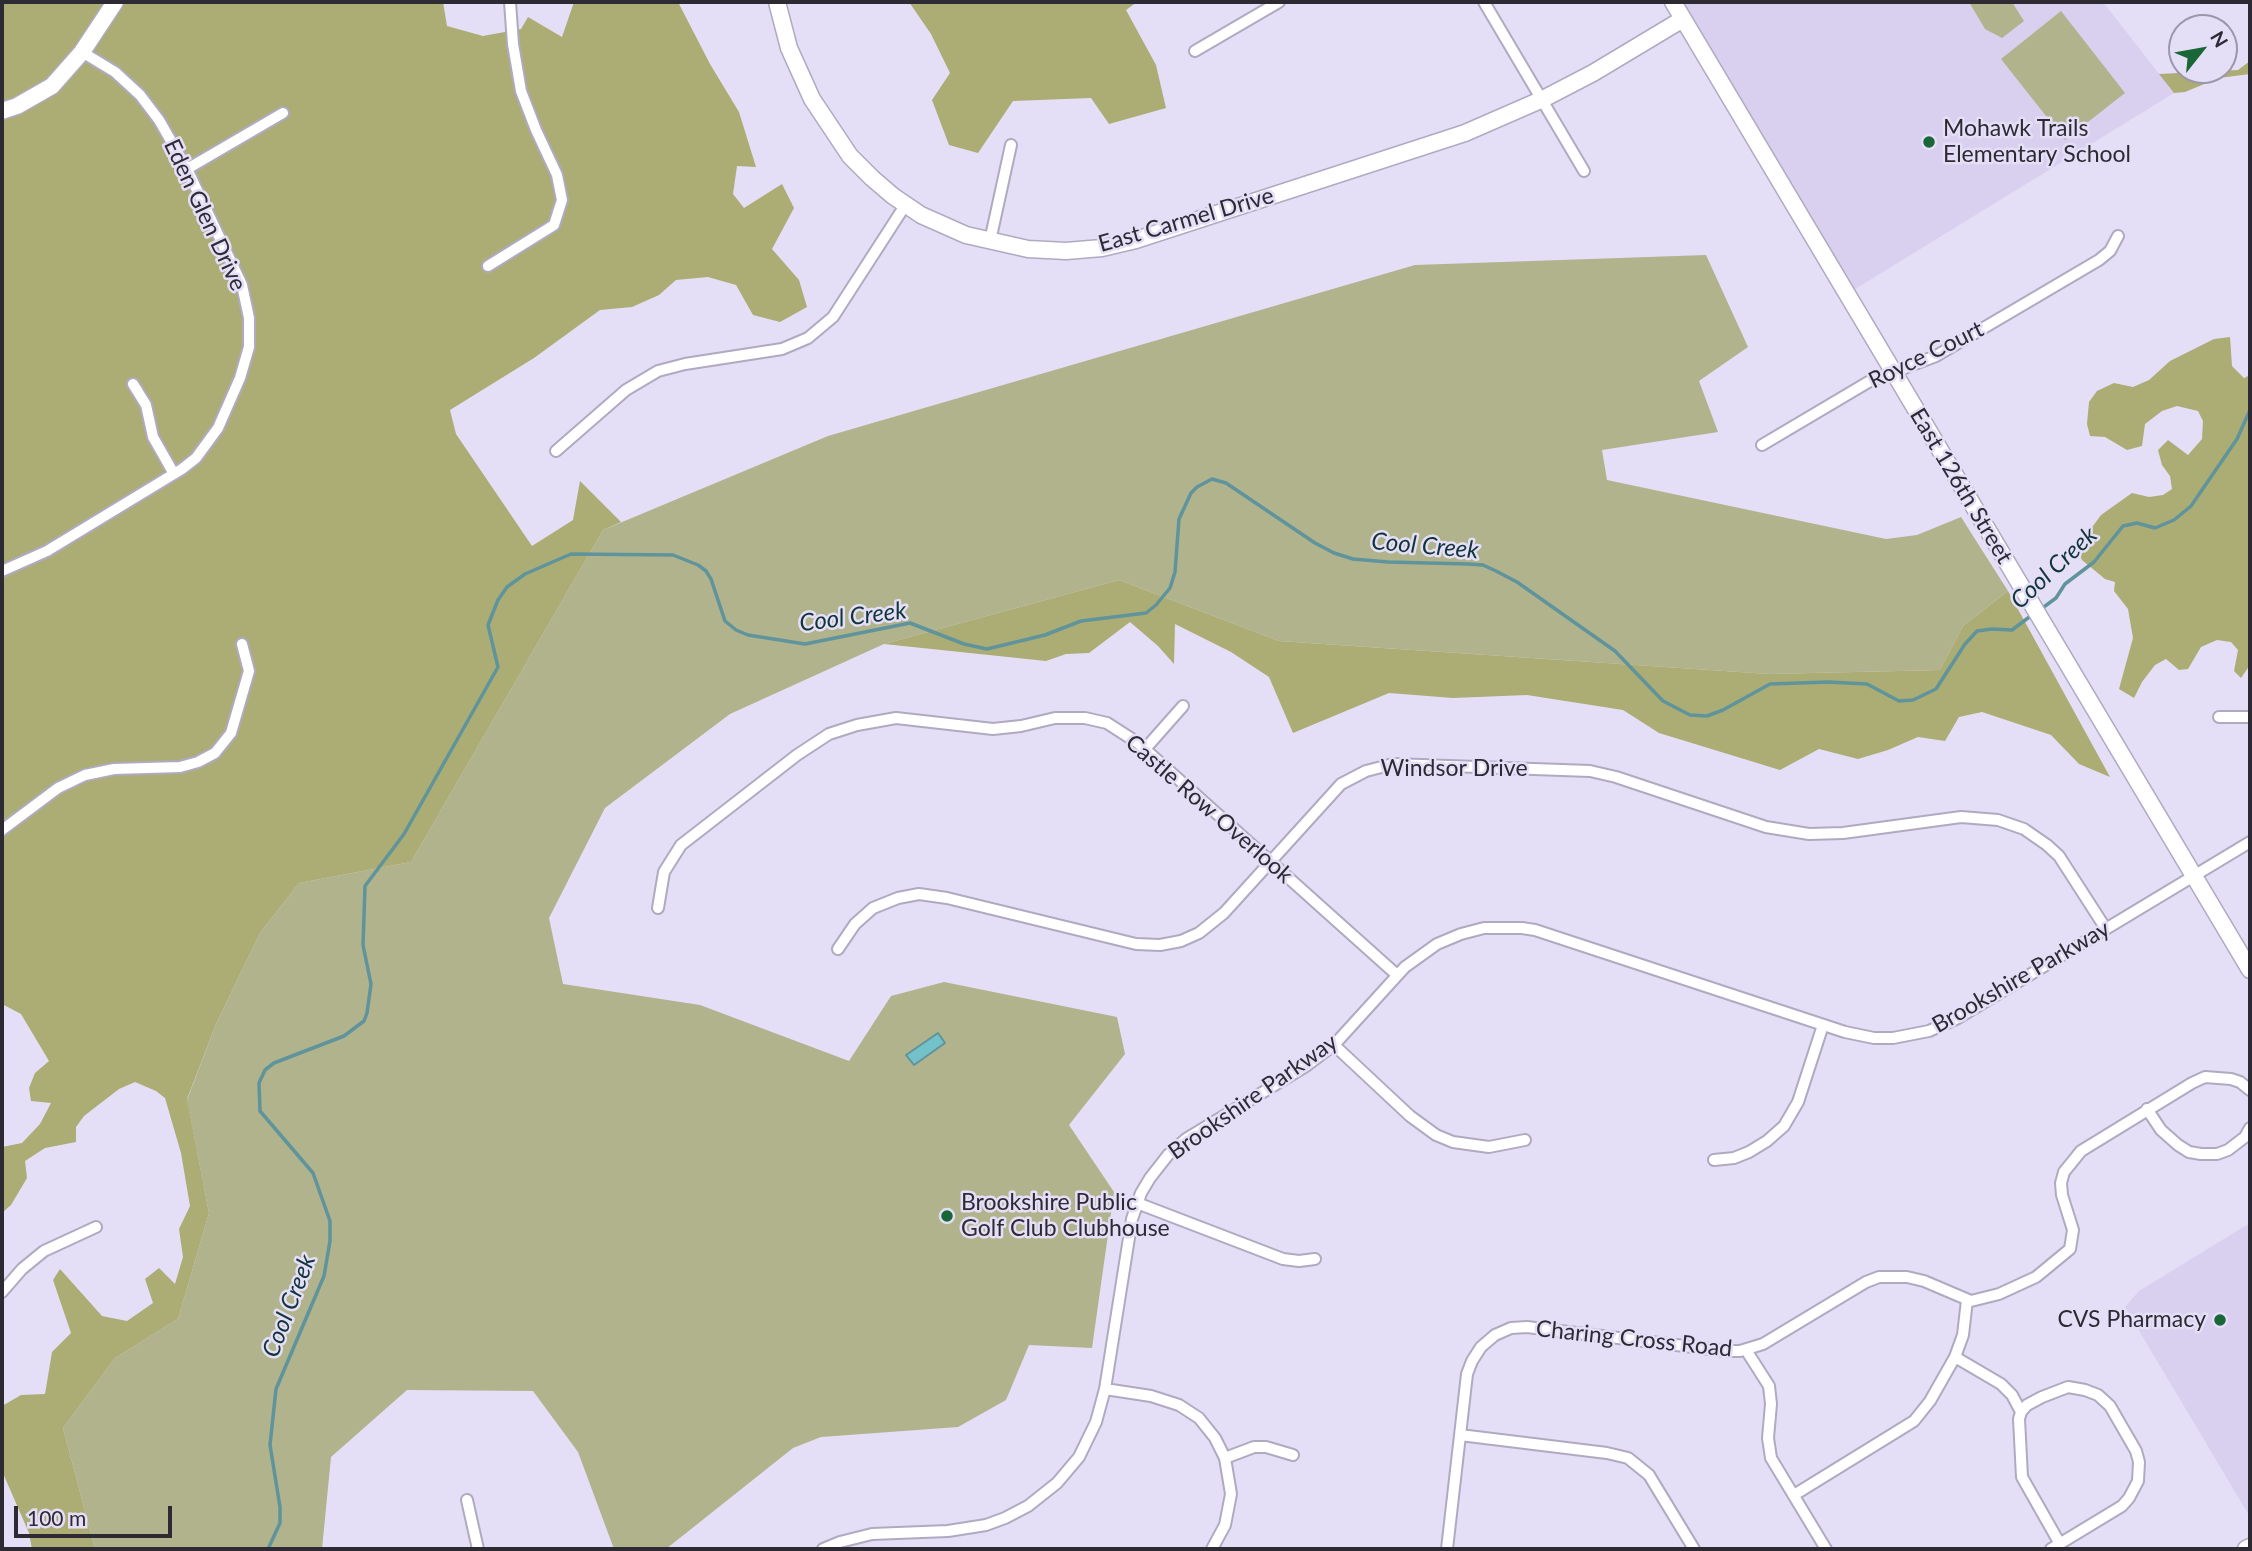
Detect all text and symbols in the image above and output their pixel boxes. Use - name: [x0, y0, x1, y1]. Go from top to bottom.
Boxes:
- north arrow: [2168, 14, 2238, 84]
- text: N: [2206, 27, 2233, 51]
- place label: Mohawk Trails Elementary School: [1943, 115, 2131, 169]
- marker: Mohawk Trails Elementary School: [1921, 134, 1937, 150]
- street label: Eden Glen Drive: [158, 135, 252, 295]
- street label: East Carmel Drive: [1095, 182, 1277, 258]
- street label: Royce Court: [1864, 315, 1988, 395]
- street label: East 126th Street: [1904, 403, 2018, 569]
- water label: Cool Creek: [2005, 521, 2103, 615]
- water label: Cool Creek: [1370, 527, 1480, 565]
- water label: Cool Creek: [798, 596, 908, 638]
- street label: Castle Row Overlook: [1120, 729, 1298, 889]
- street label: Windsor Drive: [1380, 755, 1528, 783]
- street label: Brookshire Parkway: [1927, 915, 2115, 1039]
- street label: Brookshire Parkway: [1163, 1028, 1343, 1166]
- place label: Brookshire Public Golf Club Clubhouse: [961, 1189, 1170, 1243]
- marker: Brookshire Public Golf Club Clubhouse: [939, 1208, 955, 1224]
- water label: Cool Creek: [256, 1251, 322, 1361]
- place label: CVS Pharmacy: [2057, 1306, 2206, 1334]
- marker: CVS Pharmacy: [2212, 1312, 2228, 1328]
- street label: Charing Cross Road: [1534, 1315, 1734, 1363]
- scale bar: [18, 1492, 175, 1536]
- text: 100 m: [27, 1505, 86, 1530]

